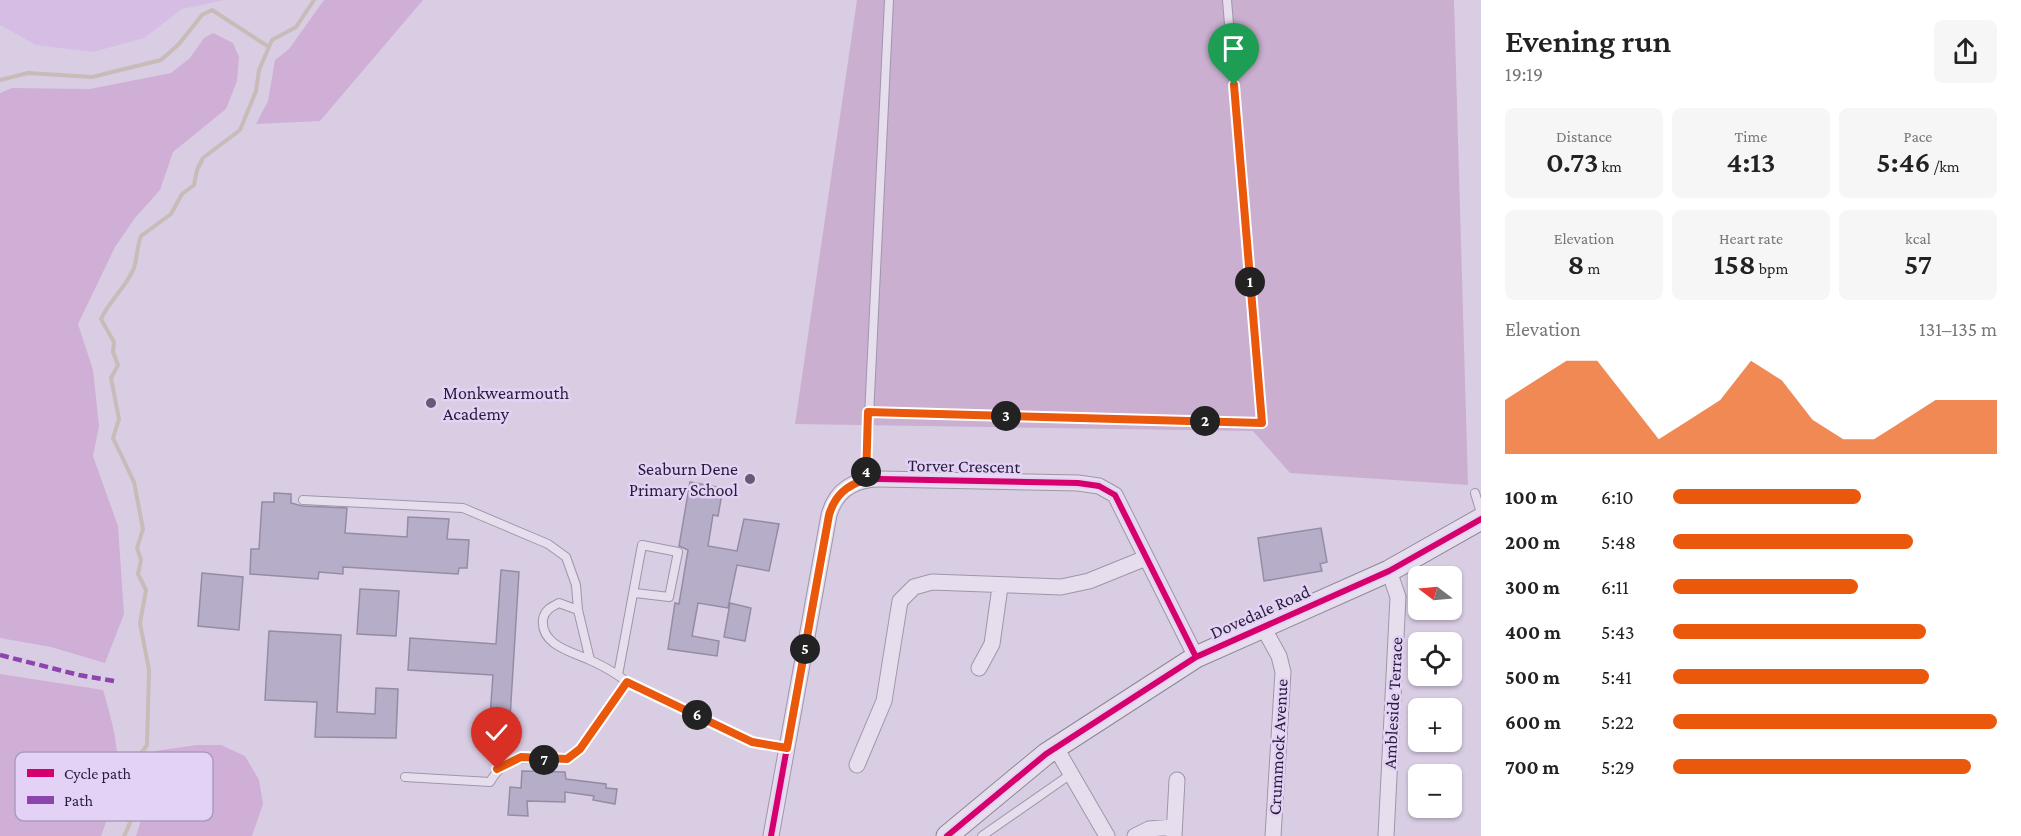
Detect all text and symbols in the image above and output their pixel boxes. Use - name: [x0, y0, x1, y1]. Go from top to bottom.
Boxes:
- button: share: [1934, 20, 1997, 83]
- text: Evening run: [1505, 22, 1671, 59]
- pin: [1208, 23, 1259, 85]
- icon: arrive: [1217, 32, 1250, 65]
- text: 19:19: [1505, 63, 1543, 85]
- text: Distance: [1556, 128, 1612, 145]
- text: Time: [1735, 128, 1767, 145]
- text: Pace: [1904, 128, 1932, 145]
- text: 0.73: [1546, 145, 1598, 178]
- text: 4:13: [1727, 145, 1775, 178]
- text: 5:46: [1876, 145, 1930, 178]
- text: km: [1598, 158, 1622, 175]
- text: /km: [1930, 158, 1960, 175]
- text: Elevation: [1554, 230, 1614, 247]
- text: Heart rate: [1719, 230, 1783, 247]
- text: kcal: [1905, 230, 1931, 247]
- text: 8: [1568, 247, 1585, 280]
- text: 158: [1714, 247, 1756, 280]
- text: 57: [1904, 247, 1932, 280]
- text: m: [1585, 260, 1600, 277]
- text: bpm: [1756, 260, 1788, 277]
- pin: 1: [1235, 267, 1265, 297]
- text: 1: [1247, 273, 1253, 290]
- text: Elevation: [1505, 318, 1581, 340]
- text: 131–135 m: [1919, 318, 1997, 340]
- place label: Monkwearmouth Academy: [443, 383, 569, 424]
- marker: Monkwearmouth Academy: [424, 396, 438, 410]
- pin: 3: [991, 401, 1021, 431]
- pin: 2: [1190, 406, 1220, 436]
- text: 3: [1002, 407, 1010, 424]
- text: 2: [1201, 412, 1209, 429]
- street label: Torver Crescent: [907, 455, 1022, 477]
- pin: 4: [851, 457, 881, 487]
- place label: Seaburn Dene Primary School: [629, 459, 738, 500]
- text: 4: [862, 463, 870, 480]
- marker: Seaburn Dene Primary School: [743, 472, 757, 486]
- text: 100 m: [1505, 486, 1558, 508]
- text: 6:10: [1601, 486, 1634, 508]
- text: 200 m: [1505, 531, 1560, 553]
- text: 5:48: [1601, 531, 1636, 553]
- north arrow: [1408, 566, 1462, 620]
- map controls: [1408, 566, 1462, 818]
- text: 300 m: [1505, 576, 1560, 598]
- text: 6:11: [1601, 576, 1629, 598]
- street label: Dovedale Road: [1207, 581, 1314, 643]
- text: 400 m: [1505, 621, 1561, 643]
- text: 5:43: [1601, 621, 1635, 643]
- button: locate: [1408, 632, 1462, 686]
- pin: 5: [790, 634, 820, 664]
- street label: Ambleside Terrace: [1380, 636, 1406, 770]
- text: 5: [801, 640, 809, 657]
- text: 500 m: [1505, 666, 1560, 688]
- text: 5:41: [1601, 666, 1632, 688]
- street label: Crummock Avenue: [1264, 678, 1292, 816]
- button: +: [1408, 698, 1462, 752]
- pin: 6: [682, 700, 712, 730]
- text: 6: [693, 706, 701, 723]
- pin: [471, 707, 522, 769]
- text: 600 m: [1505, 711, 1561, 733]
- text: 5:22: [1601, 711, 1634, 733]
- icon: check: [480, 716, 513, 749]
- pin: 7: [529, 745, 559, 775]
- text: 7: [540, 751, 548, 768]
- legend: [15, 752, 213, 821]
- text: 700 m: [1505, 756, 1559, 778]
- text: 5:29: [1601, 756, 1635, 778]
- button: −: [1408, 764, 1462, 818]
- text: Cycle path: [64, 765, 131, 783]
- text: Path: [64, 792, 94, 809]

